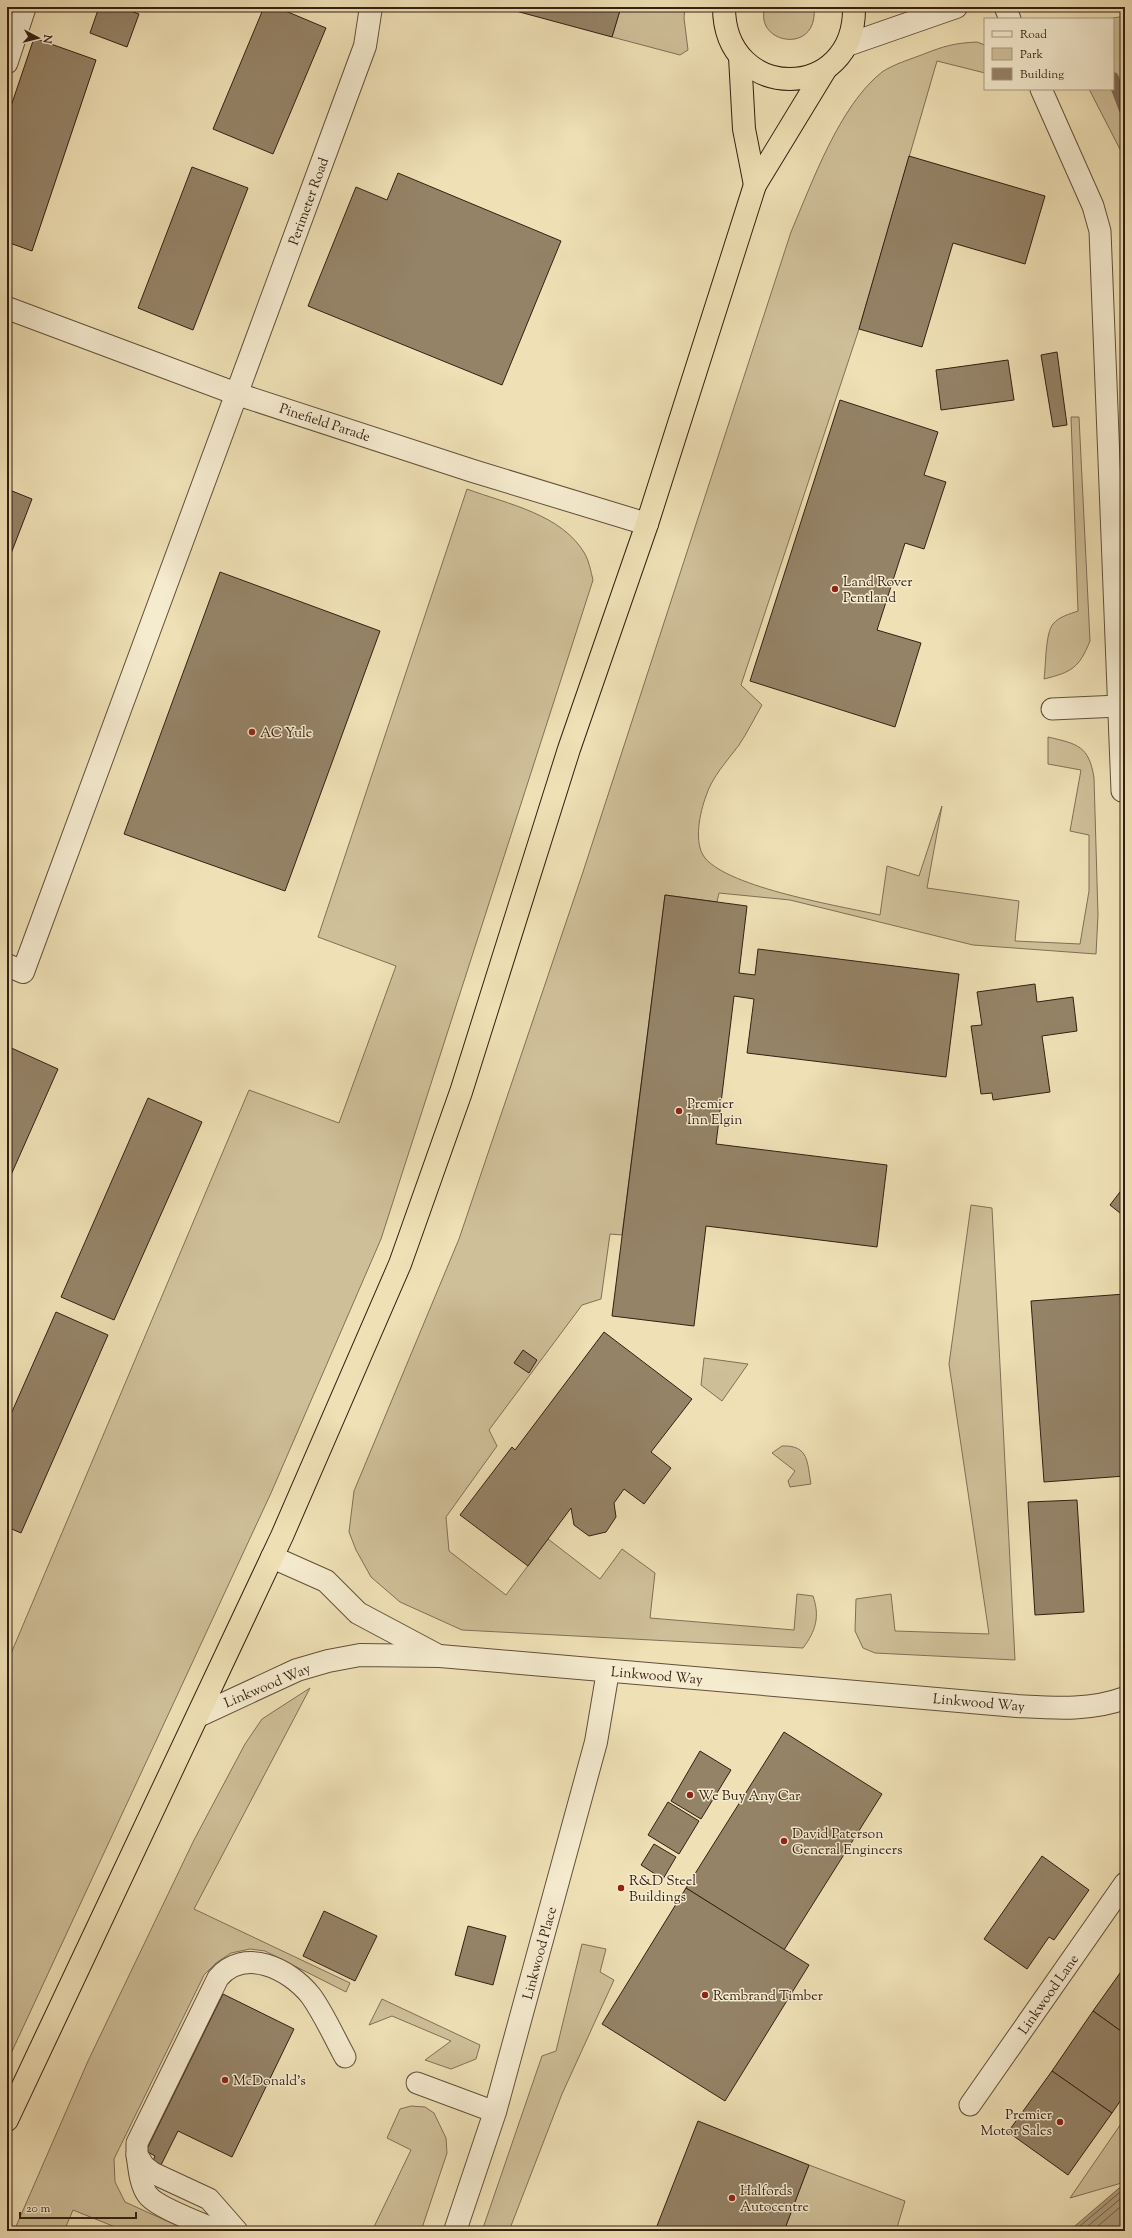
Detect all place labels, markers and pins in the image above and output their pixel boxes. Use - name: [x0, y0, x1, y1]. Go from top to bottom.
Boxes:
- place label: Land Rover Pentland: [843, 573, 913, 609]
- marker: Land Rover Pentland: [830, 584, 840, 594]
- place label: AC Yule: [260, 724, 312, 744]
- marker: AC Yule: [247, 727, 257, 737]
- place label: Premier Inn Elgin: [687, 1095, 742, 1131]
- marker: Premier Inn Elgin: [674, 1106, 684, 1116]
- place label: We Buy Any Car: [698, 1787, 801, 1807]
- marker: We Buy Any Car: [685, 1790, 695, 1800]
- place label: David Paterson General Engineers: [792, 1825, 903, 1861]
- marker: David Paterson General Engineers: [779, 1836, 789, 1846]
- place label: R&D Steel Buildings: [629, 1872, 696, 1908]
- marker: R&D Steel Buildings: [616, 1883, 626, 1893]
- place label: Rembrand Timber: [713, 1987, 824, 2007]
- marker: Rembrand Timber: [700, 1990, 710, 2000]
- place label: McDonald's: [233, 2072, 306, 2092]
- marker: McDonald's: [220, 2075, 230, 2085]
- place label: Premier Motor Sales: [980, 2106, 1053, 2142]
- marker: Premier Motor Sales: [1055, 2117, 1065, 2127]
- place label: Halfords Autocentre: [740, 2182, 809, 2218]
- marker: Halfords Autocentre: [727, 2193, 737, 2203]

